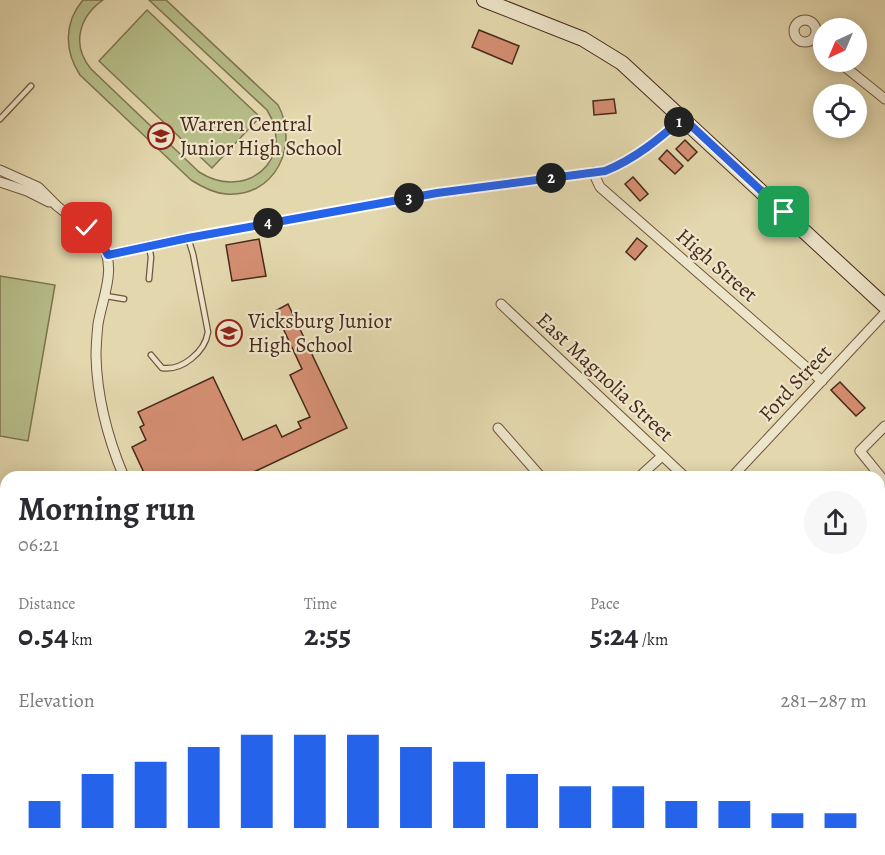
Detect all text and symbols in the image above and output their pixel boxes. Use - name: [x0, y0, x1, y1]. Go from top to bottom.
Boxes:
- north arrow: [813, 18, 867, 72]
- map controls: [813, 18, 867, 138]
- button: locate: [813, 84, 867, 138]
- pin: 1: [664, 107, 694, 137]
- place label: Warren Central Junior High School: [179, 110, 342, 162]
- text: 1: [676, 111, 682, 133]
- school or university icon: Warren Central Junior High School: [146, 121, 176, 151]
- pin: 2: [536, 163, 566, 193]
- text: 2: [547, 167, 555, 189]
- pin: 3: [394, 183, 424, 213]
- pin: [758, 186, 809, 237]
- text: 3: [406, 187, 412, 209]
- icon: arrive: [767, 195, 800, 228]
- pin: [61, 202, 112, 253]
- pin: 4: [253, 208, 283, 238]
- icon: check: [70, 211, 103, 244]
- text: 4: [264, 212, 272, 234]
- street label: High Street: [670, 222, 764, 308]
- street label: East Magnolia Street: [530, 306, 680, 448]
- place label: Vicksburg Junior High School: [247, 307, 392, 359]
- school or university icon: Vicksburg Junior High School: [214, 318, 244, 348]
- street label: Ford Street: [752, 339, 838, 427]
- text: Morning run: [18, 486, 195, 531]
- button: share: [804, 491, 867, 554]
- text: 06:21: [18, 531, 59, 558]
- text: Distance: [18, 593, 75, 615]
- text: Time: [304, 593, 337, 615]
- text: Pace: [590, 593, 620, 615]
- text: 0.54: [18, 615, 68, 655]
- text: 2:55: [304, 615, 351, 655]
- text: 5:24: [590, 615, 639, 655]
- text: km: [68, 629, 93, 651]
- text: /km: [639, 629, 668, 651]
- text: Elevation: [18, 687, 95, 714]
- text: 281–287 m: [781, 687, 867, 714]

